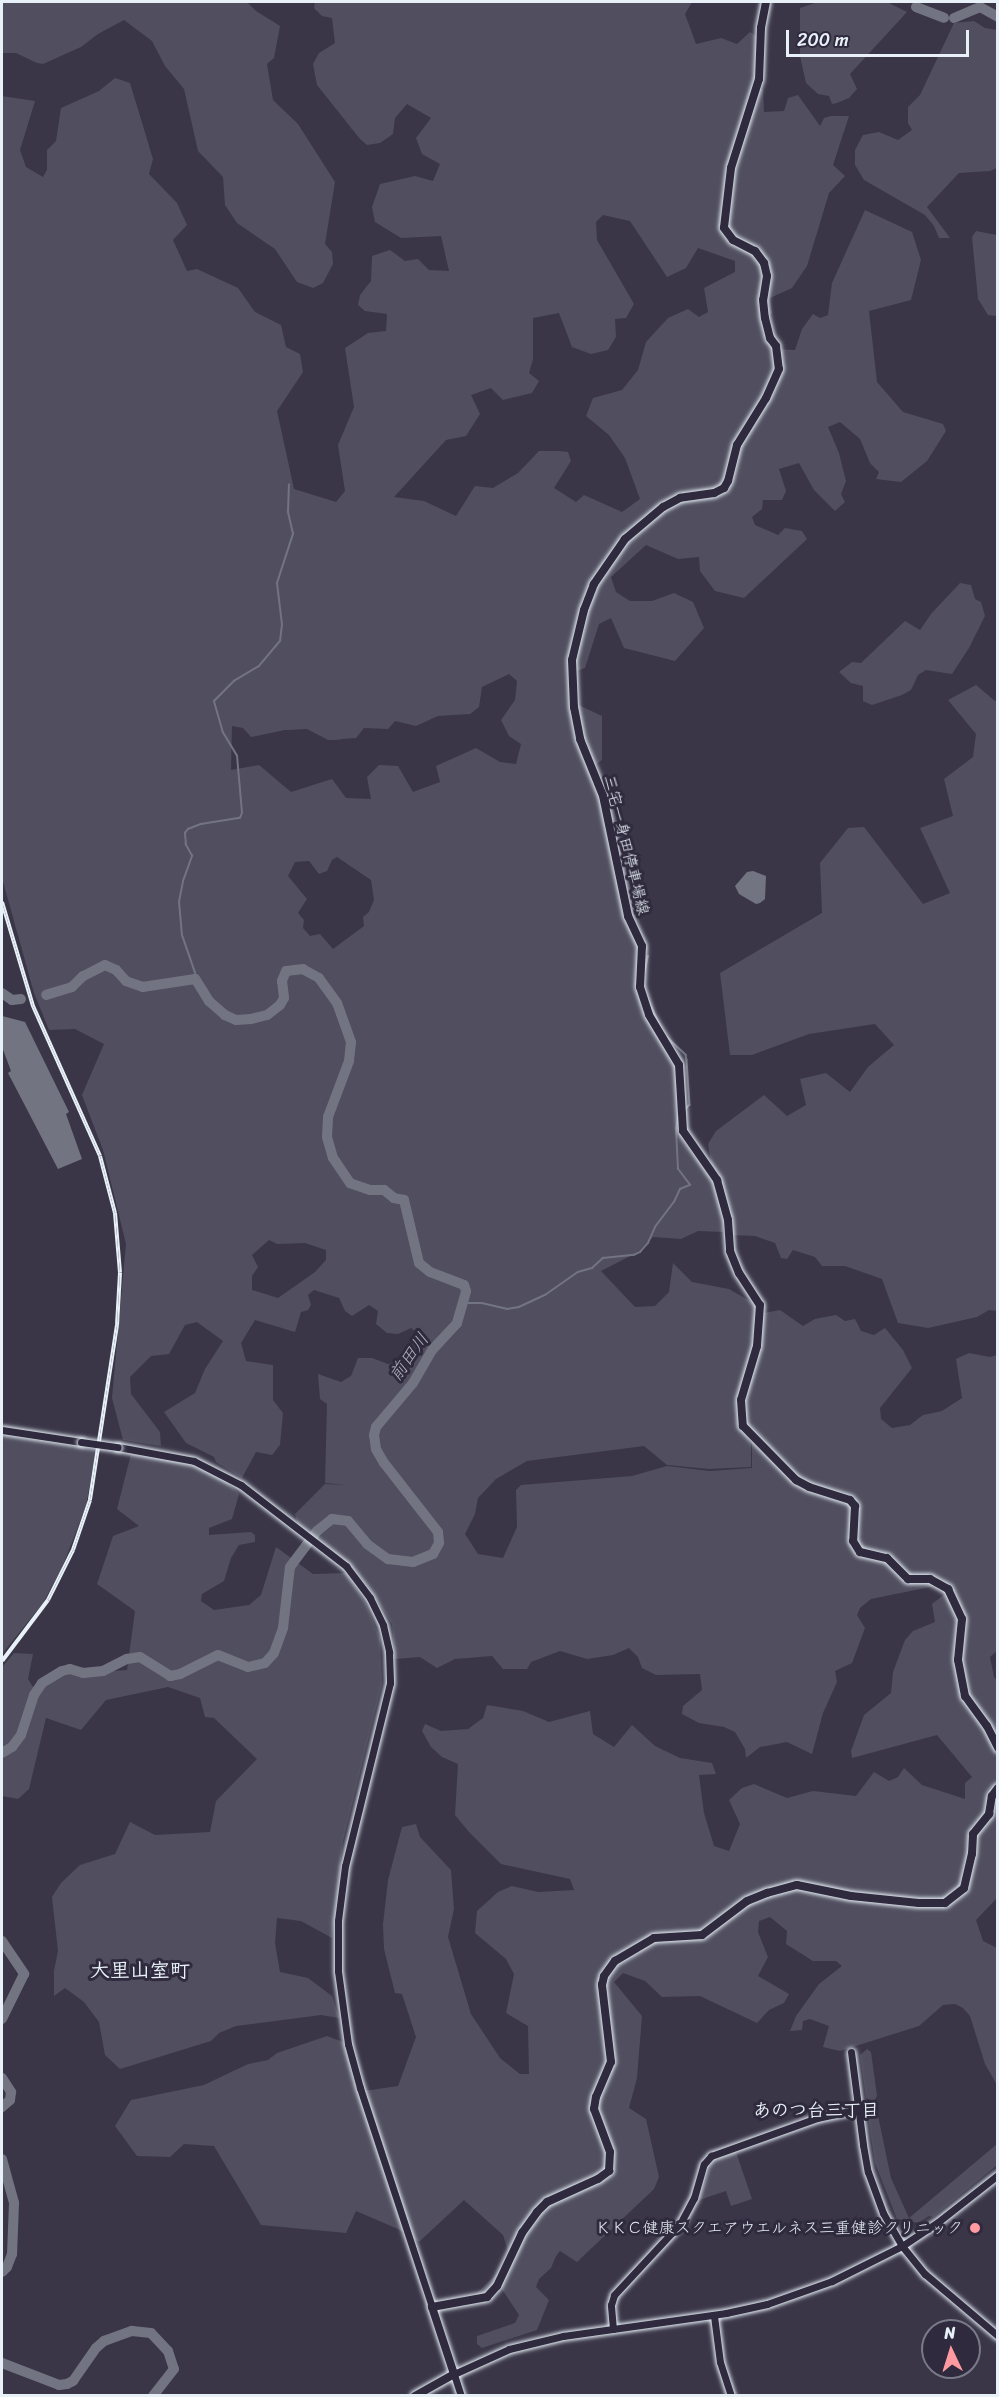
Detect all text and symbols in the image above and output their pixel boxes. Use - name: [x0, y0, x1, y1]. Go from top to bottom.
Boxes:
- scale bar: [789, 18, 972, 56]
- text: 200 m: [797, 24, 849, 56]
- street label: 三宅一身田停車場線: [599, 773, 653, 917]
- water label: 前田川: [384, 1329, 434, 1385]
- district label: 大里山室町: [90, 1958, 190, 1982]
- district label: あのつ台三丁目: [753, 2099, 879, 2121]
- place label: ＫＫＣ健康スクエアウエルネス三重健診クリニック: [595, 2218, 963, 2238]
- marker: ＫＫＣ健康スクエアウエルネス三重健診クリニック: [968, 2221, 982, 2235]
- text: N: [943, 2318, 956, 2347]
- north arrow: [921, 2319, 981, 2379]

